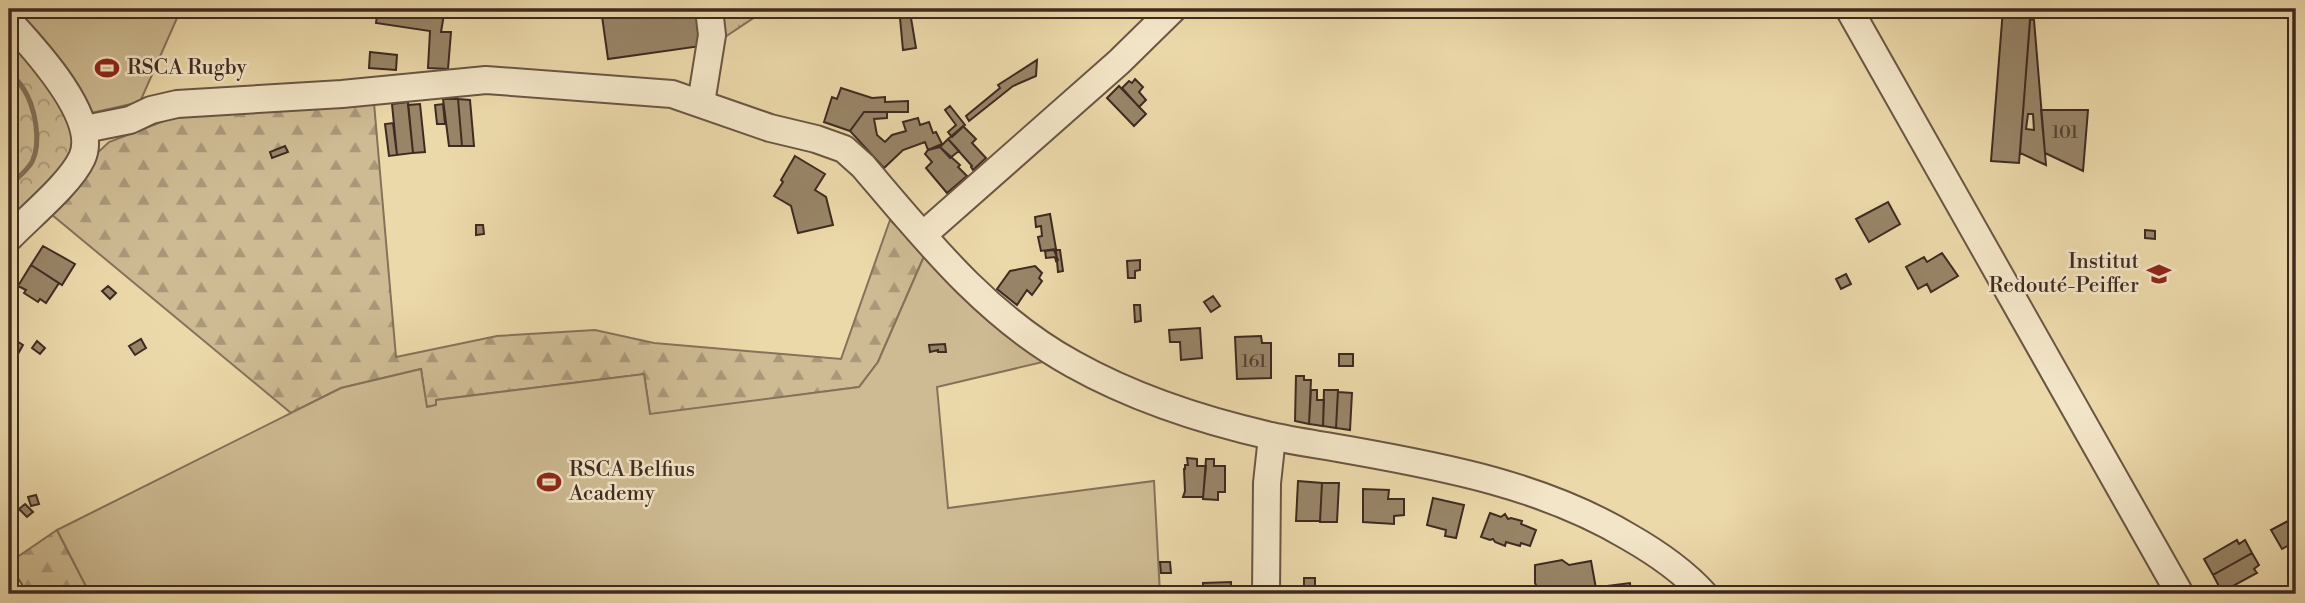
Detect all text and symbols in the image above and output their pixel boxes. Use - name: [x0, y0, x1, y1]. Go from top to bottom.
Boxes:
- sports icon: RSCA Rugby: [93, 54, 121, 82]
- place label: RSCA Rugby: [127, 55, 247, 81]
- house number: 101: [2052, 121, 2078, 144]
- place label: Institut Redouté-Peiffer: [1989, 249, 2140, 299]
- school or university icon: Institut Redouté-Peiffer: [2145, 260, 2173, 288]
- house number: 161: [1241, 350, 1267, 373]
- place label: RSCA Belfius Academy: [568, 457, 695, 507]
- sports icon: RSCA Belfius Academy: [535, 468, 563, 496]

